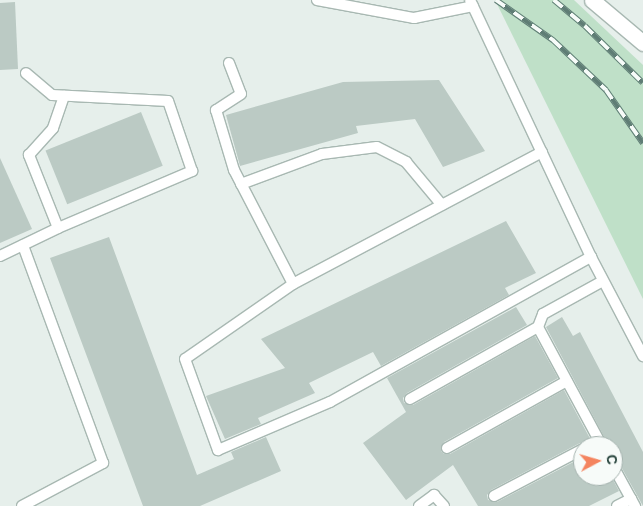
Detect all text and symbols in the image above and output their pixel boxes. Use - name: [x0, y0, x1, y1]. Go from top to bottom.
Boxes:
- north arrow: [573, 436, 623, 486]
- text: С: [603, 454, 621, 465]

